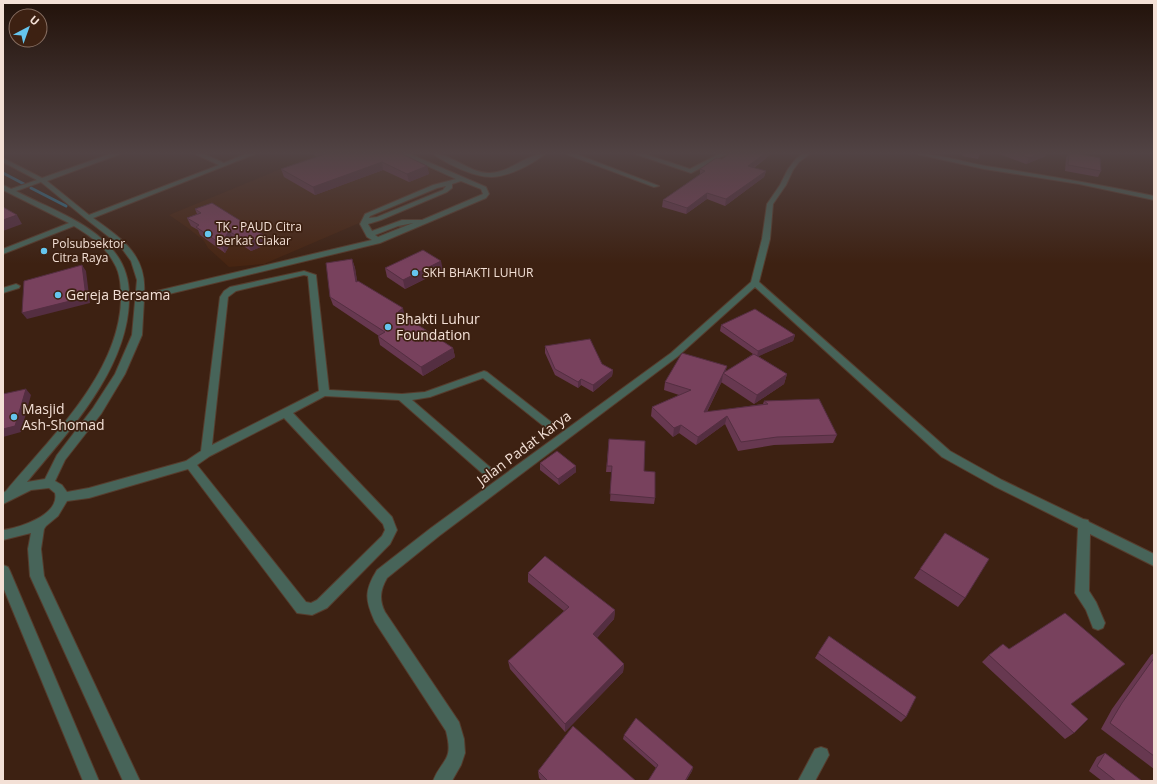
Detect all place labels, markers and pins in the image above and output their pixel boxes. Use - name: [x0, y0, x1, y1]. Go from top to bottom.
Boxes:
- place label: TK - PAUD Citra Berkat Ciakar: [216, 218, 302, 249]
- marker: TK - PAUD Citra Berkat Ciakar: [203, 229, 213, 239]
- place label: Polsubsektor Citra Raya: [52, 235, 125, 266]
- marker: Polsubsektor Citra Raya: [39, 246, 49, 256]
- place label: SKH BHAKTI LUHUR: [423, 264, 534, 281]
- marker: SKH BHAKTI LUHUR: [410, 268, 420, 278]
- place label: Gereja Bersama: [66, 285, 170, 304]
- marker: Gereja Bersama: [53, 290, 63, 300]
- place label: Bhakti Luhur Foundation: [396, 309, 480, 344]
- marker: Bhakti Luhur Foundation: [383, 322, 393, 332]
- place label: Masjid Ash-Shomad: [22, 399, 105, 434]
- marker: Masjid Ash-Shomad: [9, 412, 19, 422]

